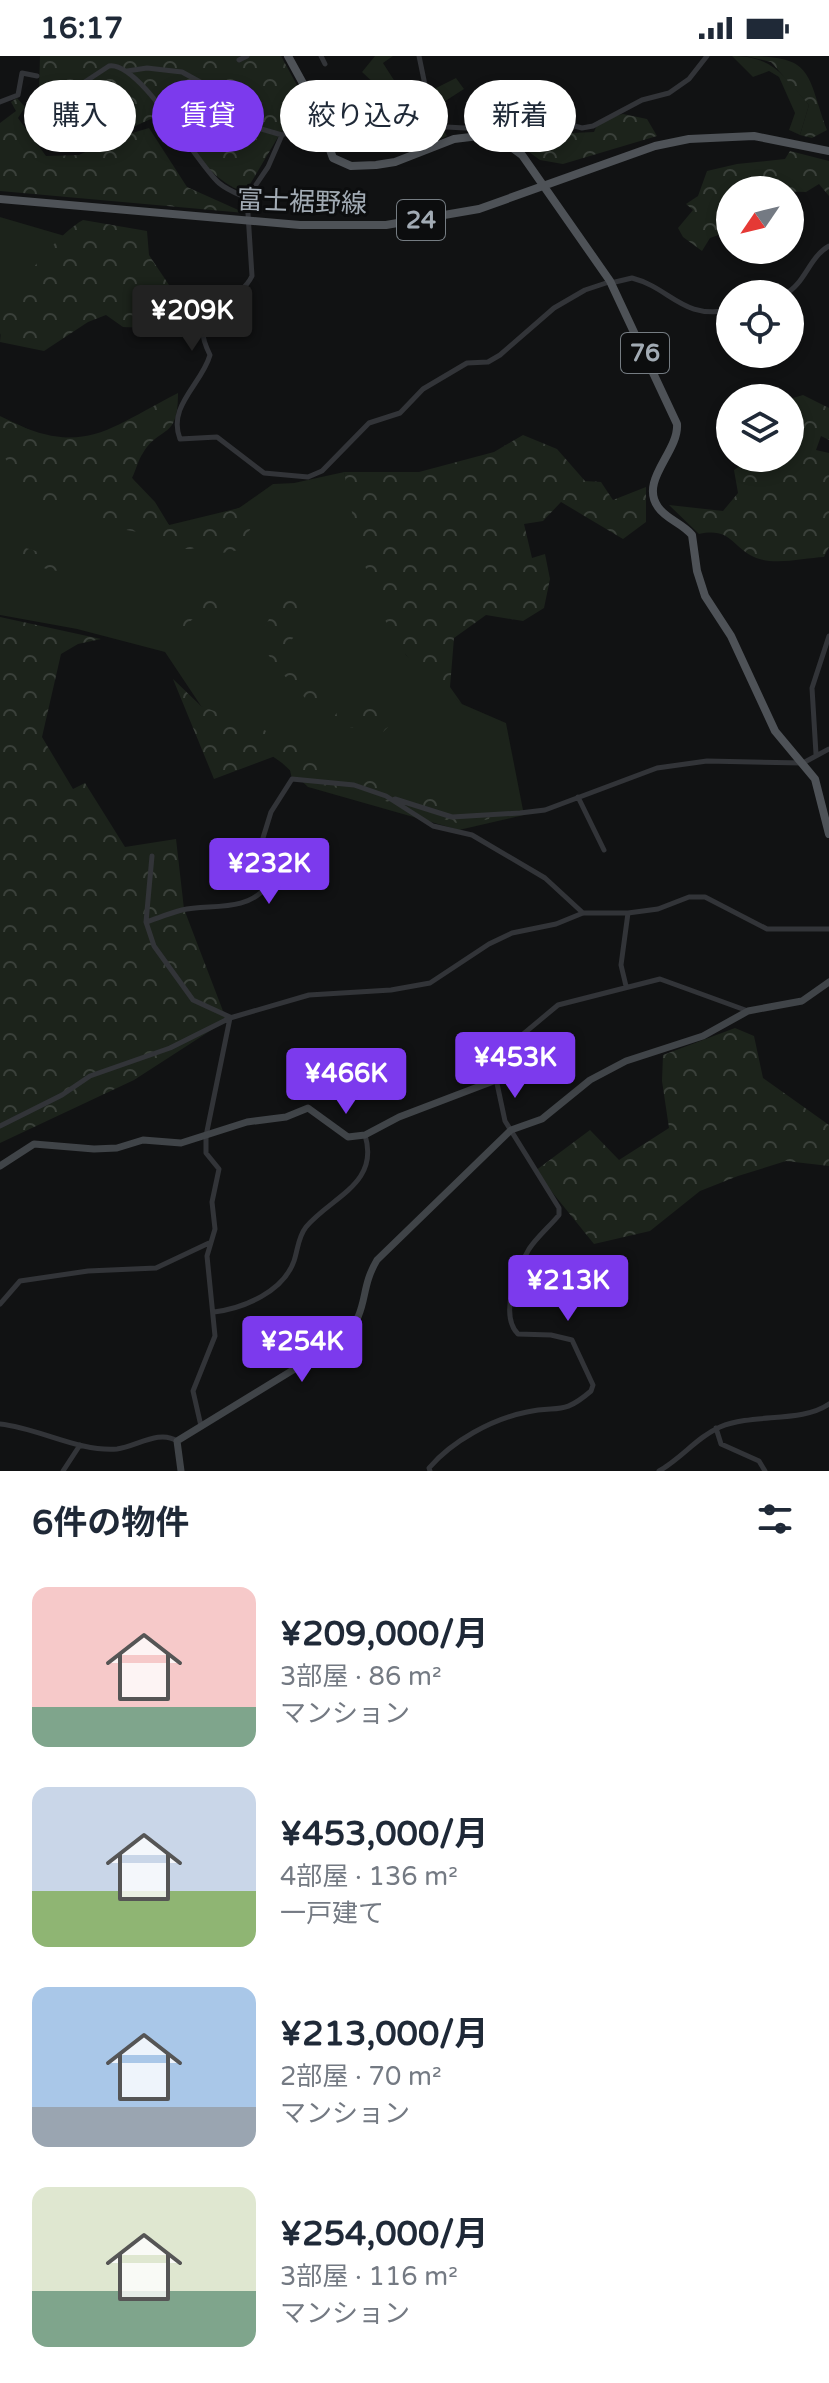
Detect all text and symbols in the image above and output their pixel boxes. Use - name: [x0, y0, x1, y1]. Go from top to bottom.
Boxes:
- text: 16:17: [40, 10, 123, 47]
- chip: 購入: [24, 80, 136, 152]
- chip: 賃貸: [152, 80, 264, 152]
- chip: 絞り込み: [280, 80, 448, 152]
- chip: 新着: [464, 80, 576, 152]
- north arrow: [716, 176, 804, 264]
- map controls: [716, 176, 804, 472]
- street label: 富士裾野線: [236, 184, 368, 220]
- road number: 24: [397, 200, 445, 240]
- button: locate: [716, 280, 804, 368]
- pin: ¥209K: [136, 285, 248, 353]
- text: ¥209K: [150, 295, 234, 326]
- road number: 76: [621, 333, 669, 373]
- button: layers: [716, 384, 804, 472]
- pin: ¥232K: [213, 838, 325, 906]
- text: ¥232K: [227, 848, 311, 879]
- pin: ¥453K: [459, 1032, 571, 1100]
- text: ¥453K: [473, 1042, 557, 1073]
- pin: ¥466K: [290, 1048, 402, 1116]
- text: ¥466K: [304, 1058, 388, 1089]
- pin: ¥213K: [512, 1255, 624, 1323]
- text: ¥213K: [526, 1265, 610, 1296]
- pin: ¥254K: [246, 1316, 358, 1384]
- text: ¥254K: [260, 1326, 344, 1357]
- icon: filters: [753, 1497, 797, 1541]
- text: 6件の物件: [32, 1503, 189, 1544]
- text: ¥209,000/月: [280, 1614, 488, 1655]
- icon: home: [96, 1619, 192, 1715]
- text: 3部屋 · 86 m²: [280, 1661, 442, 1692]
- text: マンション: [280, 1698, 410, 1729]
- text: ¥453,000/月: [280, 1814, 488, 1855]
- icon: home: [96, 1819, 192, 1915]
- text: 4部屋 · 136 m²: [280, 1861, 458, 1892]
- text: 一戸建て: [280, 1898, 384, 1929]
- text: ¥213,000/月: [280, 2014, 488, 2055]
- icon: home: [96, 2019, 192, 2115]
- text: 2部屋 · 70 m²: [280, 2061, 442, 2092]
- text: マンション: [280, 2098, 410, 2129]
- text: ¥254,000/月: [280, 2214, 488, 2255]
- icon: home: [96, 2219, 192, 2315]
- text: 3部屋 · 116 m²: [280, 2261, 458, 2292]
- text: マンション: [280, 2298, 410, 2329]

